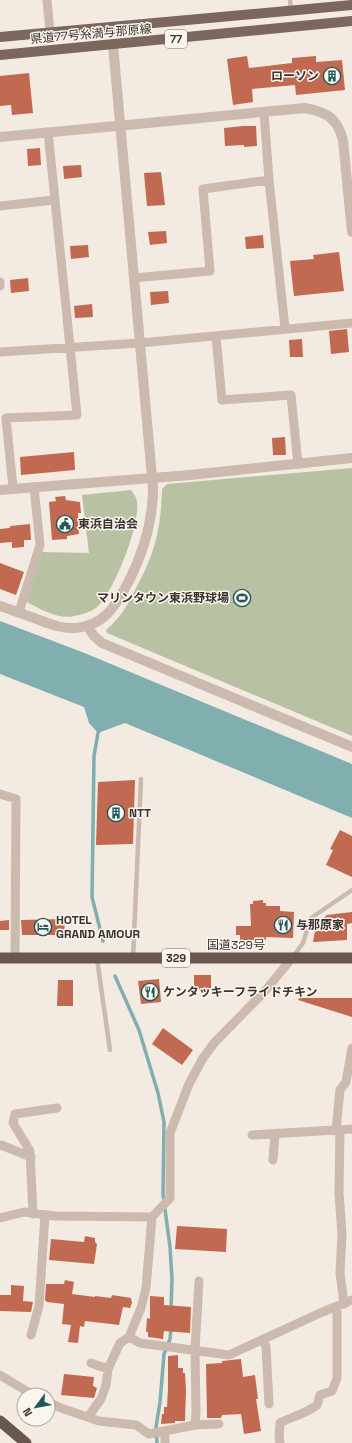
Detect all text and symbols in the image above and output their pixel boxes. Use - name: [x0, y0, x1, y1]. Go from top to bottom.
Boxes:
- street label: 県道77号糸満与那原線: [30, 21, 152, 47]
- road number: 77: [165, 30, 187, 48]
- building icon: ローソン: [322, 66, 342, 86]
- place label: ローソン: [271, 68, 319, 84]
- public building icon: 東浜自治会: [55, 514, 75, 534]
- place label: 東浜自治会: [78, 516, 138, 532]
- sports icon: マリンタウン東浜野球場: [232, 588, 252, 608]
- place label: マリンタウン東浜野球場: [97, 590, 229, 606]
- building icon: NTT: [106, 803, 126, 823]
- place label: NTT: [129, 805, 151, 821]
- place label: HOTEL GRAND AMOUR: [56, 912, 140, 942]
- restaurant icon: 与那原家: [273, 915, 293, 935]
- hotel icon: HOTEL GRAND AMOUR: [33, 917, 53, 937]
- place label: 与那原家: [296, 917, 344, 933]
- street label: 国道329号: [207, 937, 265, 953]
- road number: 329: [162, 949, 190, 967]
- restaurant icon: ケンタッキーフライドチキン: [140, 982, 160, 1002]
- place label: ケンタッキーフライドチキン: [163, 984, 318, 1000]
- north arrow: [16, 1387, 56, 1427]
- text: N: [20, 1405, 35, 1419]

